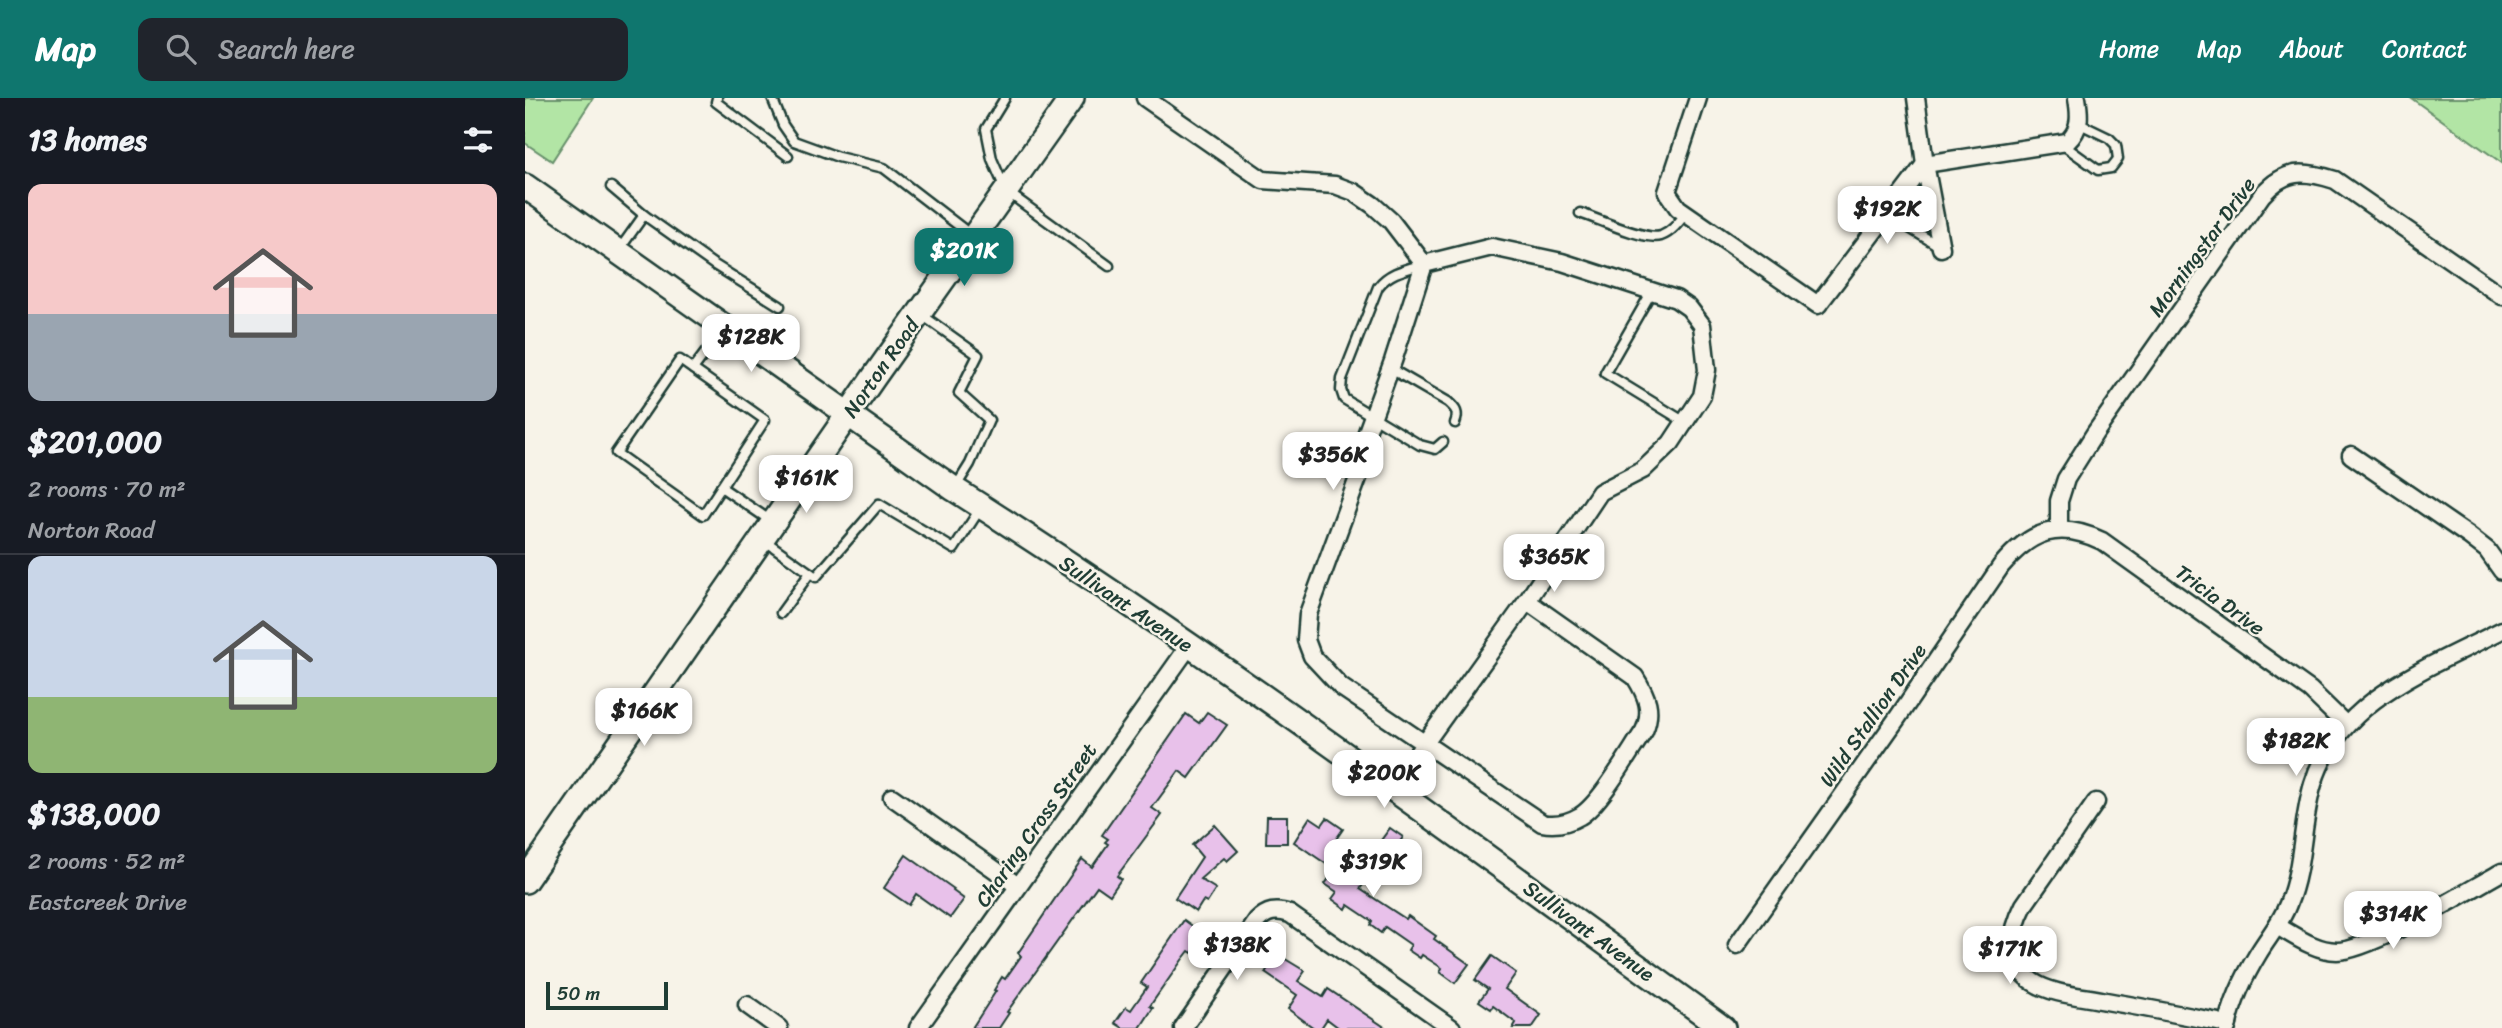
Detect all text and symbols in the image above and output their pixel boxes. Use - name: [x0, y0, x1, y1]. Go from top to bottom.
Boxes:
- search box: [138, 18, 628, 81]
- text: Map: [35, 20, 96, 78]
- text: Search here: [218, 26, 355, 72]
- text: Home: [2099, 28, 2159, 70]
- text: Map: [2197, 28, 2241, 70]
- text: About: [2279, 28, 2344, 70]
- text: Contact: [2382, 28, 2467, 70]
- icon: search: [162, 30, 200, 68]
- text: 13 homes: [28, 113, 147, 167]
- icon: filters: [459, 121, 497, 159]
- street label: Morningstar Drive: [2138, 169, 2266, 325]
- pin: $192K: [1838, 186, 1936, 246]
- text: $192K: [1854, 188, 1920, 229]
- pin: $201K: [915, 228, 1013, 288]
- icon: home: [200, 230, 326, 356]
- text: $201K: [930, 230, 998, 271]
- street label: Norton Road: [832, 308, 931, 426]
- pin: $128K: [702, 314, 800, 374]
- text: $128K: [718, 316, 784, 357]
- text: $201,000: [28, 415, 162, 469]
- pin: $356K: [1284, 432, 1382, 492]
- text: $356K: [1298, 434, 1368, 475]
- pin: $161K: [757, 456, 855, 515]
- text: $161K: [775, 457, 837, 498]
- text: 2 rooms · 70 m²: [28, 469, 186, 510]
- text: Norton Road: [28, 510, 154, 551]
- pin: $365K: [1505, 534, 1603, 594]
- text: $365K: [1519, 536, 1589, 577]
- street label: Sullivant Avenue: [1051, 545, 1201, 663]
- street label: Tricia Drive: [2167, 554, 2273, 646]
- icon: home: [200, 602, 326, 728]
- street label: Wild Stallion Drive: [1809, 635, 1937, 795]
- pin: $166K: [595, 688, 693, 748]
- text: $166K: [611, 690, 677, 731]
- pin: $182K: [2247, 718, 2345, 778]
- text: $182K: [2263, 720, 2329, 761]
- street label: Charing Cross Street: [965, 735, 1107, 915]
- pin: $200K: [1335, 750, 1433, 810]
- text: $200K: [1348, 752, 1420, 793]
- text: $138,000: [28, 787, 161, 841]
- pin: $319K: [1324, 840, 1422, 899]
- text: 2 rooms · 52 m²: [28, 841, 185, 882]
- text: $319K: [1340, 841, 1406, 882]
- street label: Sullivant Avenue: [1515, 870, 1663, 992]
- text: Eastcreek Drive: [28, 882, 187, 923]
- pin: $314K: [2344, 892, 2442, 951]
- text: $314K: [2360, 893, 2426, 934]
- pin: $138K: [1188, 922, 1286, 982]
- text: $138K: [1204, 924, 1270, 965]
- pin: $171K: [1961, 926, 2059, 986]
- text: $171K: [1979, 928, 2041, 969]
- text: 50 m: [557, 977, 600, 1010]
- scale bar: [546, 979, 669, 1011]

